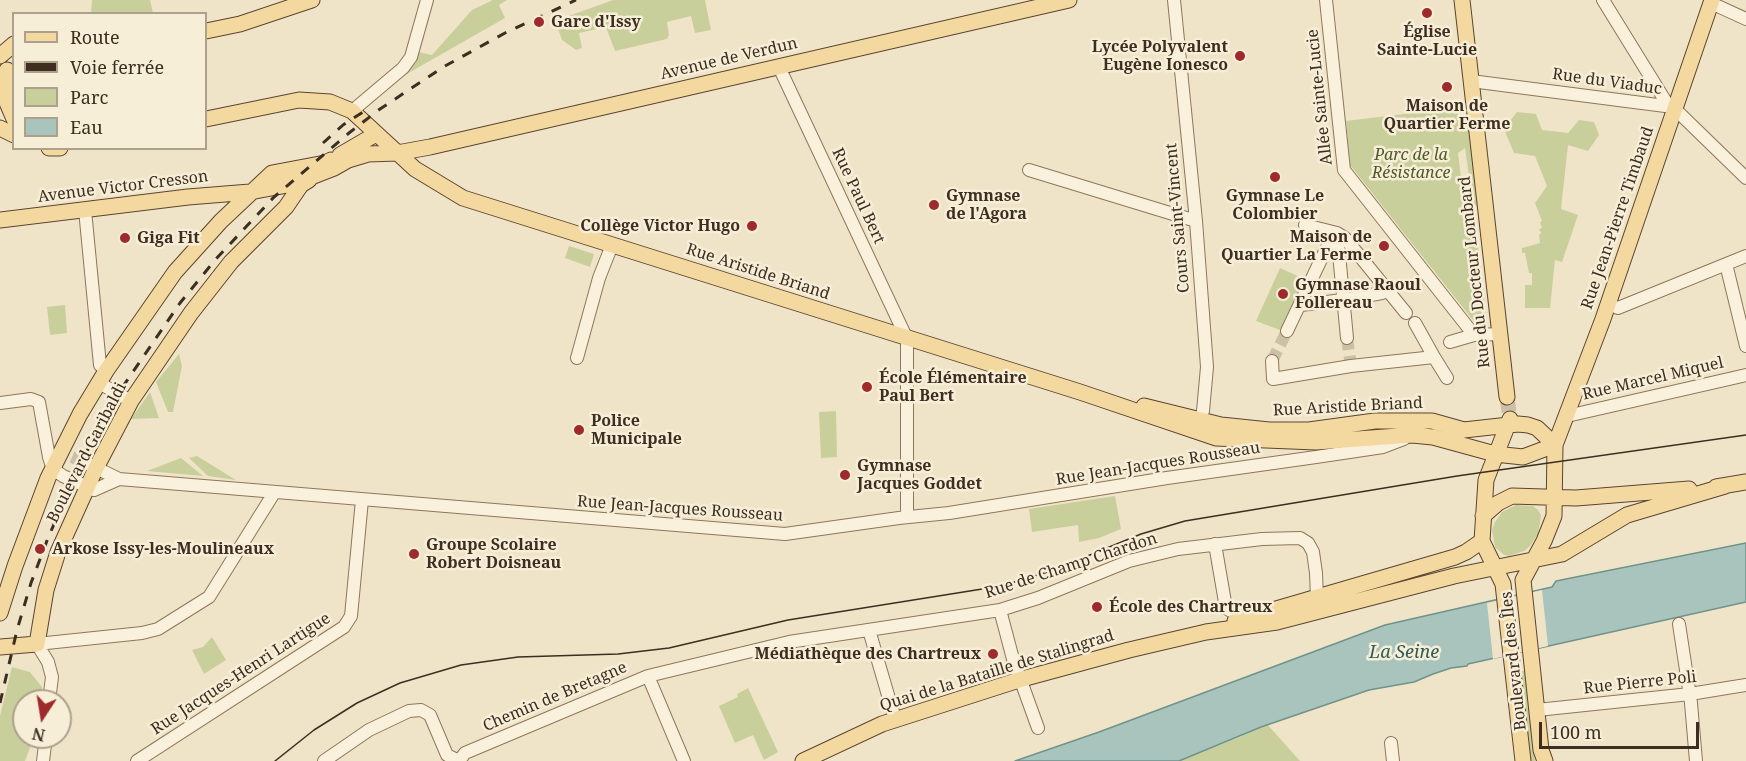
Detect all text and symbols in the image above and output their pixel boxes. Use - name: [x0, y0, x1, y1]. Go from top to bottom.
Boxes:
- marker: Église Sainte-Lucie: [1420, 6, 1434, 20]
- legend: [12, 12, 207, 150]
- place label: Gare d'Issy: [551, 12, 641, 32]
- marker: Gare d'Issy: [532, 15, 546, 29]
- place label: Église Sainte-Lucie: [1377, 22, 1477, 60]
- text: Route: [70, 25, 120, 49]
- street label: Allée Sainte-Lucie: [1303, 28, 1337, 166]
- street label: Avenue de Verdun: [659, 34, 799, 84]
- place label: Lycée Polyvalent Eugène Ionesco: [1092, 37, 1228, 75]
- marker: Lycée Polyvalent Eugène Ionesco: [1233, 49, 1247, 63]
- text: Voie ferrée: [70, 55, 164, 79]
- street label: Rue du Viaduc: [1551, 65, 1663, 99]
- marker: Maison de Quartier Ferme: [1440, 80, 1454, 94]
- text: Parc: [70, 85, 108, 109]
- place label: Maison de Quartier Ferme: [1384, 96, 1510, 134]
- text: Eau: [70, 115, 103, 139]
- street label: Rue Jean-Pierre Timbaud: [1578, 124, 1658, 312]
- street label: Cours Saint-Vincent: [1162, 142, 1194, 294]
- street label: Rue Paul Bert: [827, 145, 889, 247]
- park label: Parc de la Résistance: [1372, 145, 1450, 183]
- street label: Avenue Victor Cresson: [37, 167, 209, 207]
- marker: Gymnase Le Colombier: [1268, 170, 1282, 184]
- street label: Rue du Docteur Lombard: [1455, 175, 1495, 369]
- place label: Gymnase de l'Agora: [946, 186, 1027, 224]
- place label: Gymnase Le Colombier: [1226, 186, 1324, 224]
- marker: Gymnase de l'Agora: [927, 198, 941, 212]
- place label: Collège Victor Hugo: [580, 216, 740, 236]
- marker: Collège Victor Hugo: [745, 219, 759, 233]
- place label: Maison de Quartier La Ferme: [1221, 227, 1372, 265]
- place label: Giga Fit: [137, 228, 200, 248]
- marker: Giga Fit: [118, 231, 132, 245]
- marker: Maison de Quartier La Ferme: [1377, 239, 1391, 253]
- street label: Rue Aristide Briand: [684, 240, 832, 304]
- place label: Gymnase Raoul Follereau: [1295, 275, 1421, 313]
- marker: Gymnase Raoul Follereau: [1276, 287, 1290, 301]
- street label: Rue Marcel Miquel: [1581, 353, 1725, 405]
- place label: École Élémentaire Paul Bert: [879, 368, 1027, 406]
- street label: Boulevard Garibaldi: [43, 380, 131, 526]
- marker: École Élémentaire Paul Bert: [860, 380, 874, 394]
- street label: Rue Aristide Briand: [1273, 393, 1423, 421]
- place label: Police Municipale: [591, 411, 682, 449]
- marker: Police Municipale: [572, 423, 586, 437]
- street label: Rue Jean-Jacques Rousseau: [1055, 438, 1261, 490]
- place label: Gymnase Jacques Goddet: [857, 456, 982, 494]
- marker: Gymnase Jacques Goddet: [838, 468, 852, 482]
- street label: Rue Jean-Jacques Rousseau: [576, 492, 784, 526]
- street label: Rue de Champ Chardon: [982, 529, 1160, 603]
- place label: Groupe Scolaire Robert Doisneau: [426, 535, 561, 573]
- place label: Arkose Issy-les-Moulineaux: [52, 539, 274, 559]
- marker: Arkose Issy-les-Moulineaux: [33, 542, 47, 556]
- marker: Groupe Scolaire Robert Doisneau: [407, 547, 421, 561]
- street label: Boulevard des Îles: [1497, 591, 1531, 731]
- place label: École des Chartreux: [1109, 597, 1272, 617]
- marker: École des Chartreux: [1090, 600, 1104, 614]
- street label: Rue Jacques-Henri Lartigue: [148, 609, 334, 739]
- street label: Quai de la Bataille de Stalingrad: [878, 626, 1116, 716]
- water label: La Seine: [1369, 642, 1439, 664]
- place label: Médiathèque des Chartreux: [755, 644, 981, 664]
- marker: Médiathèque des Chartreux: [986, 647, 1000, 661]
- street label: Chemin de Bretagne: [480, 658, 630, 736]
- street label: Rue Pierre Poli: [1583, 668, 1697, 698]
- north arrow: [12, 689, 72, 749]
- scale bar: [1542, 710, 1702, 748]
- text: 100 m: [1550, 720, 1602, 744]
- text: N: [30, 723, 47, 747]

